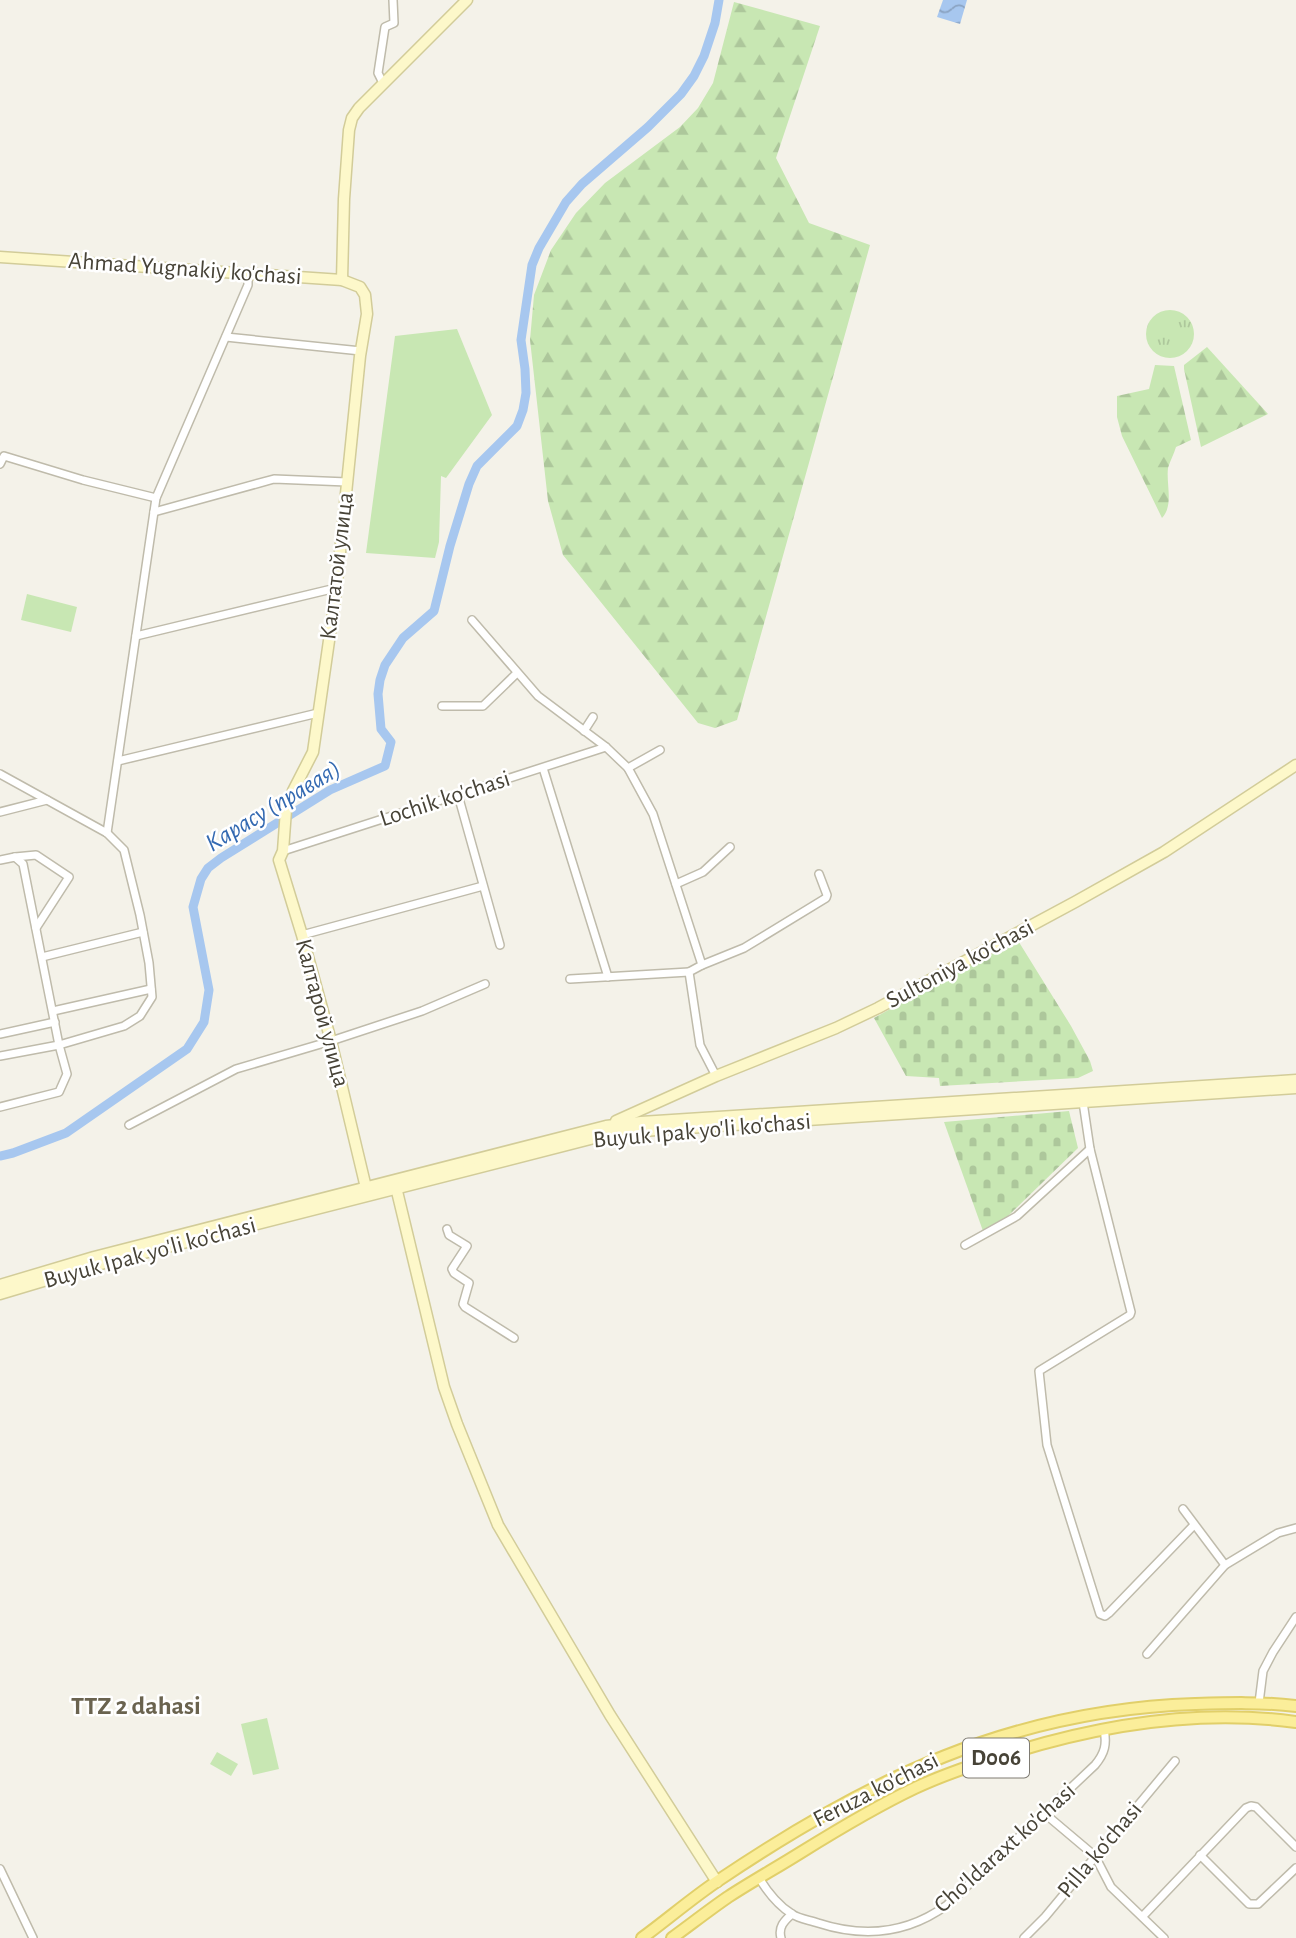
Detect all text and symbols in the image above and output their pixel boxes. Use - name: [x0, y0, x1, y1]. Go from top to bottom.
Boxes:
- street label: Ahmad Yugnakiy ko'chasi: [68, 249, 302, 289]
- street label: Калтатой улица: [316, 491, 358, 641]
- water label: Карасу (правая): [201, 756, 345, 856]
- street label: Lochik ko'chasi: [377, 767, 513, 831]
- street label: Sultoniya ko'chasi: [882, 915, 1038, 1013]
- street label: Калтарой улица: [291, 936, 353, 1090]
- street label: Buyuk Ipak yo'li ko'chasi: [592, 1110, 812, 1152]
- street label: Buyuk Ipak yo'li ko'chasi: [41, 1213, 259, 1293]
- district label: TTZ 2 dahasi: [71, 1693, 201, 1719]
- road number: D006: [963, 1738, 1029, 1778]
- street label: Feruza ko'chasi: [809, 1748, 943, 1832]
- street label: Cho'ldaraxt ko'chasi: [930, 1779, 1080, 1917]
- street label: Pilla ko‘chasi: [1053, 1798, 1147, 1902]

